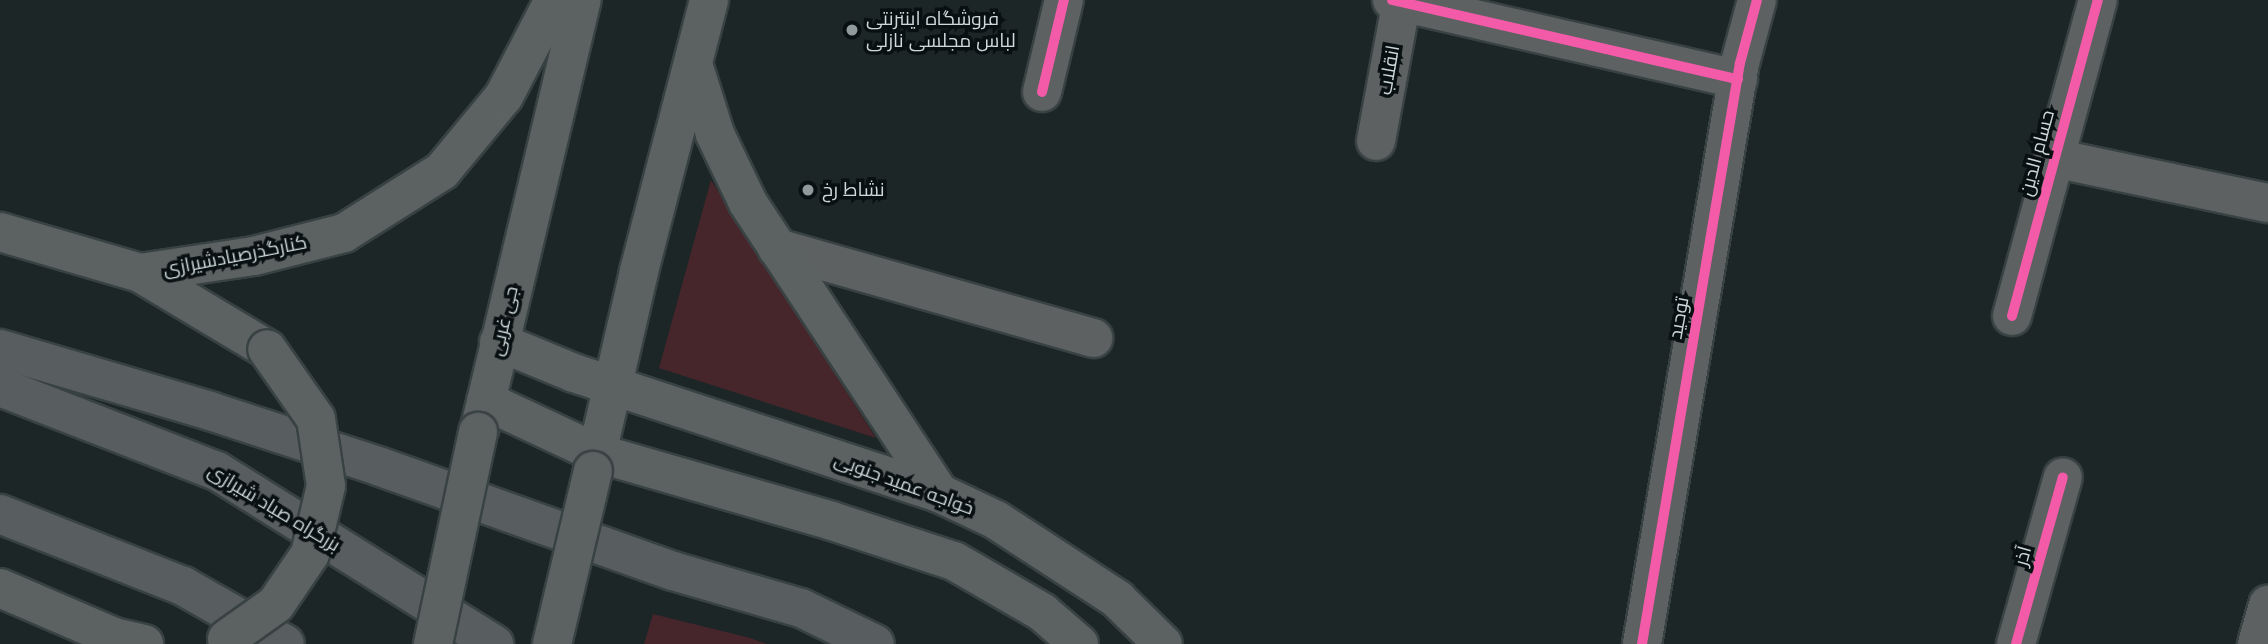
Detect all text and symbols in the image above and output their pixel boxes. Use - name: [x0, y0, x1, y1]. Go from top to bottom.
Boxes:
- place label: فروشگاه اینترنتی لباس مجلسی نازلی: [866, 8, 1016, 52]
- marker: فروشگاه اینترنتی لباس مجلسی نازلی: [844, 22, 860, 38]
- street label: انقلاب: [1373, 43, 1405, 97]
- street label: حسام الدین: [2015, 107, 2059, 199]
- place label: نشاط رخ: [822, 179, 885, 201]
- marker: نشاط رخ: [800, 182, 816, 198]
- street label: کنارگذرصیادشیرازی: [161, 231, 309, 281]
- street label: جی غربی: [485, 284, 523, 358]
- street label: توحید: [1664, 295, 1694, 341]
- street label: خواجه عمید جنوبی: [831, 448, 977, 520]
- street label: بزرگراه صیاد شیرازی: [204, 459, 344, 557]
- street label: آذر: [2009, 544, 2037, 568]

